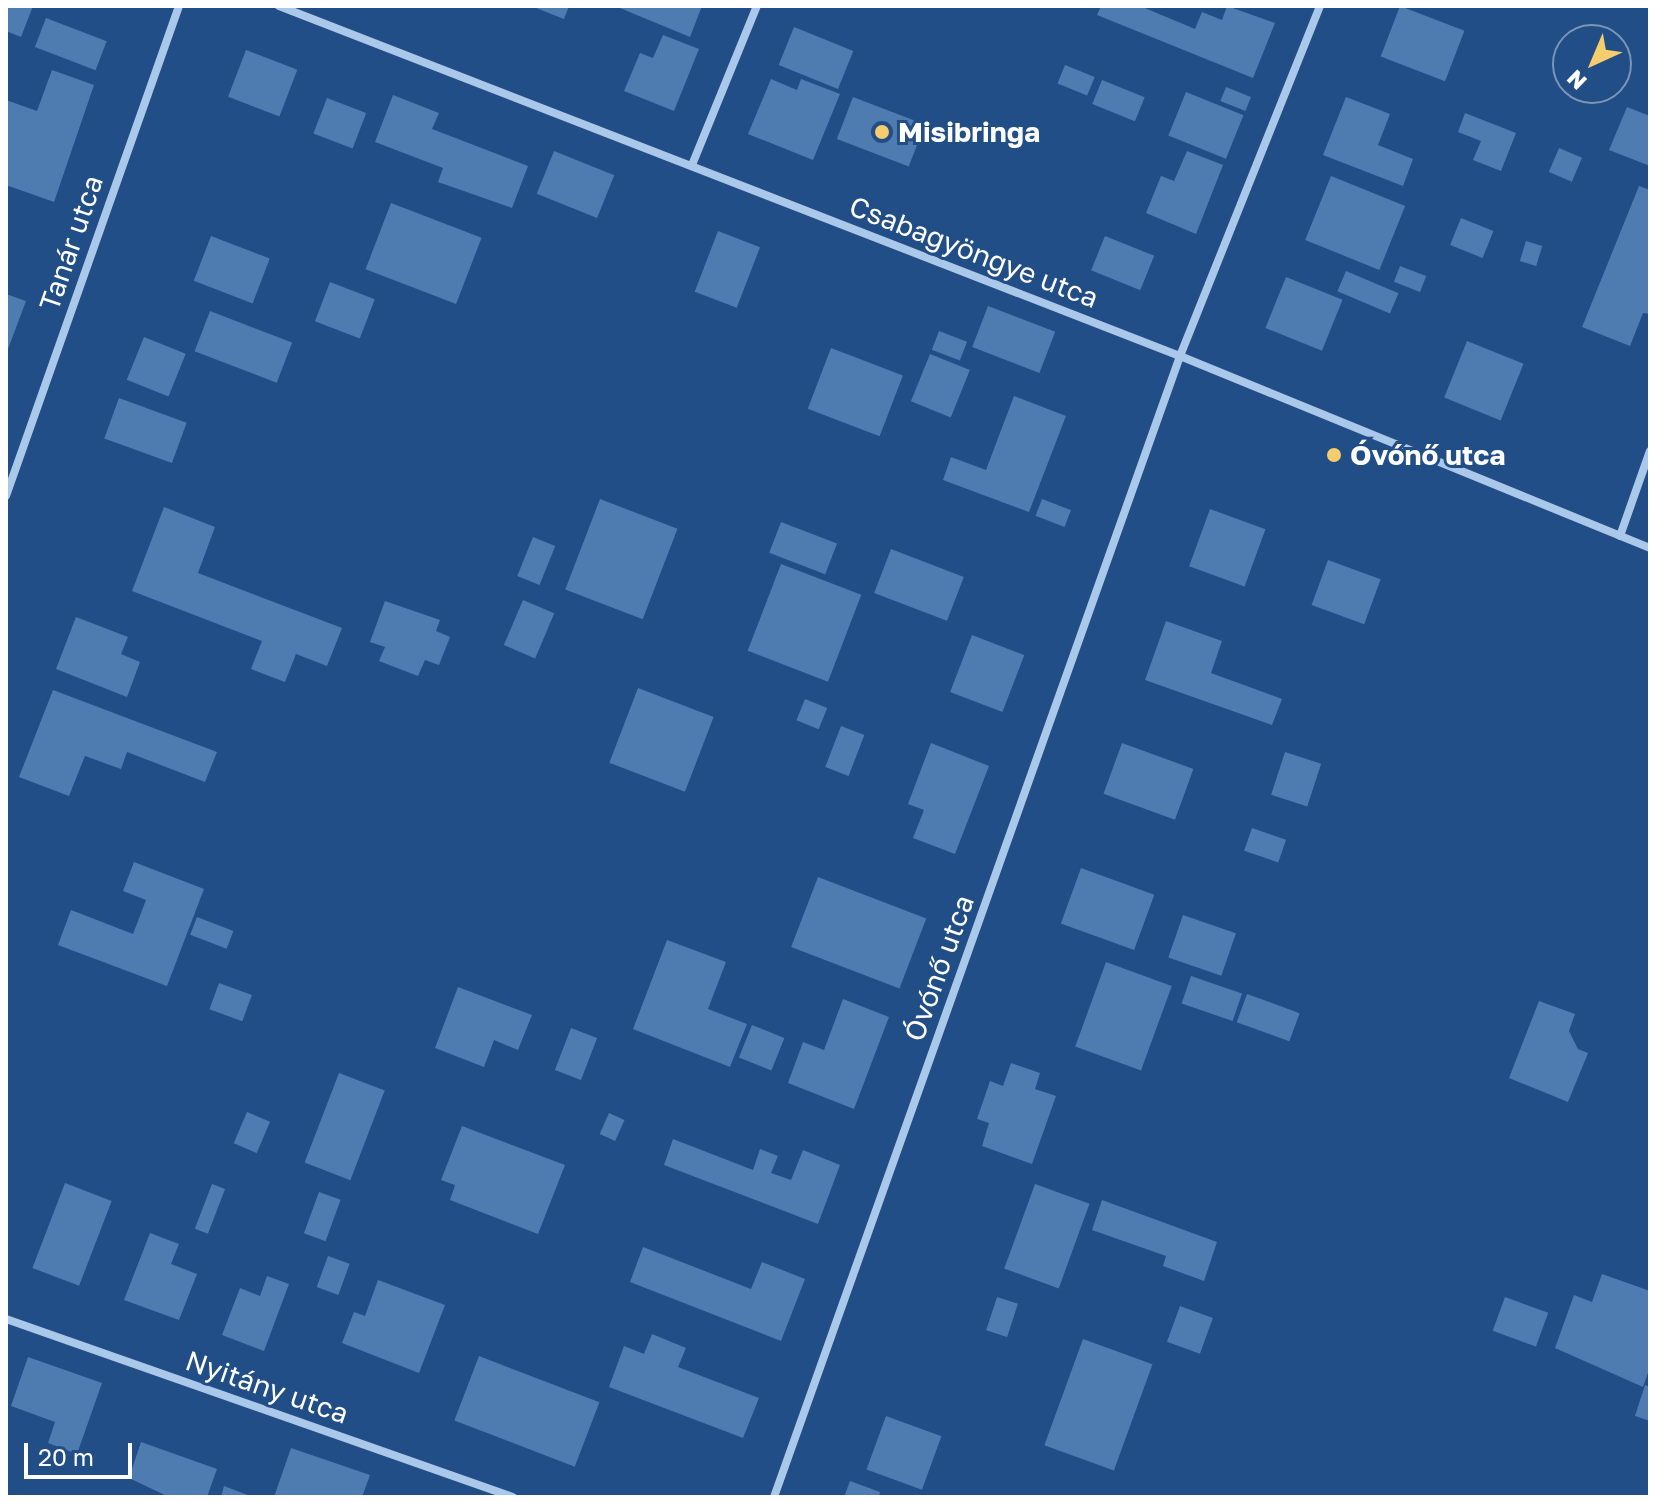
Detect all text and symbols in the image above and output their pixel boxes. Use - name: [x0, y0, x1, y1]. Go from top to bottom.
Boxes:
- north arrow: [1552, 24, 1632, 104]
- text: N: [1561, 65, 1592, 96]
- place label: Misibringa: [898, 115, 1040, 149]
- marker: Misibringa: [873, 123, 891, 141]
- street label: Tanár utca: [32, 171, 110, 315]
- street label: Csabagyöngye utca: [845, 189, 1103, 315]
- place label: Óvónő utca: [1350, 438, 1506, 472]
- marker: Óvónő utca: [1325, 446, 1343, 464]
- street label: Óvónő utca: [897, 890, 981, 1046]
- street label: Nyitány utca: [181, 1343, 353, 1431]
- scale bar: [28, 1427, 136, 1477]
- text: 20 m: [38, 1442, 94, 1471]

